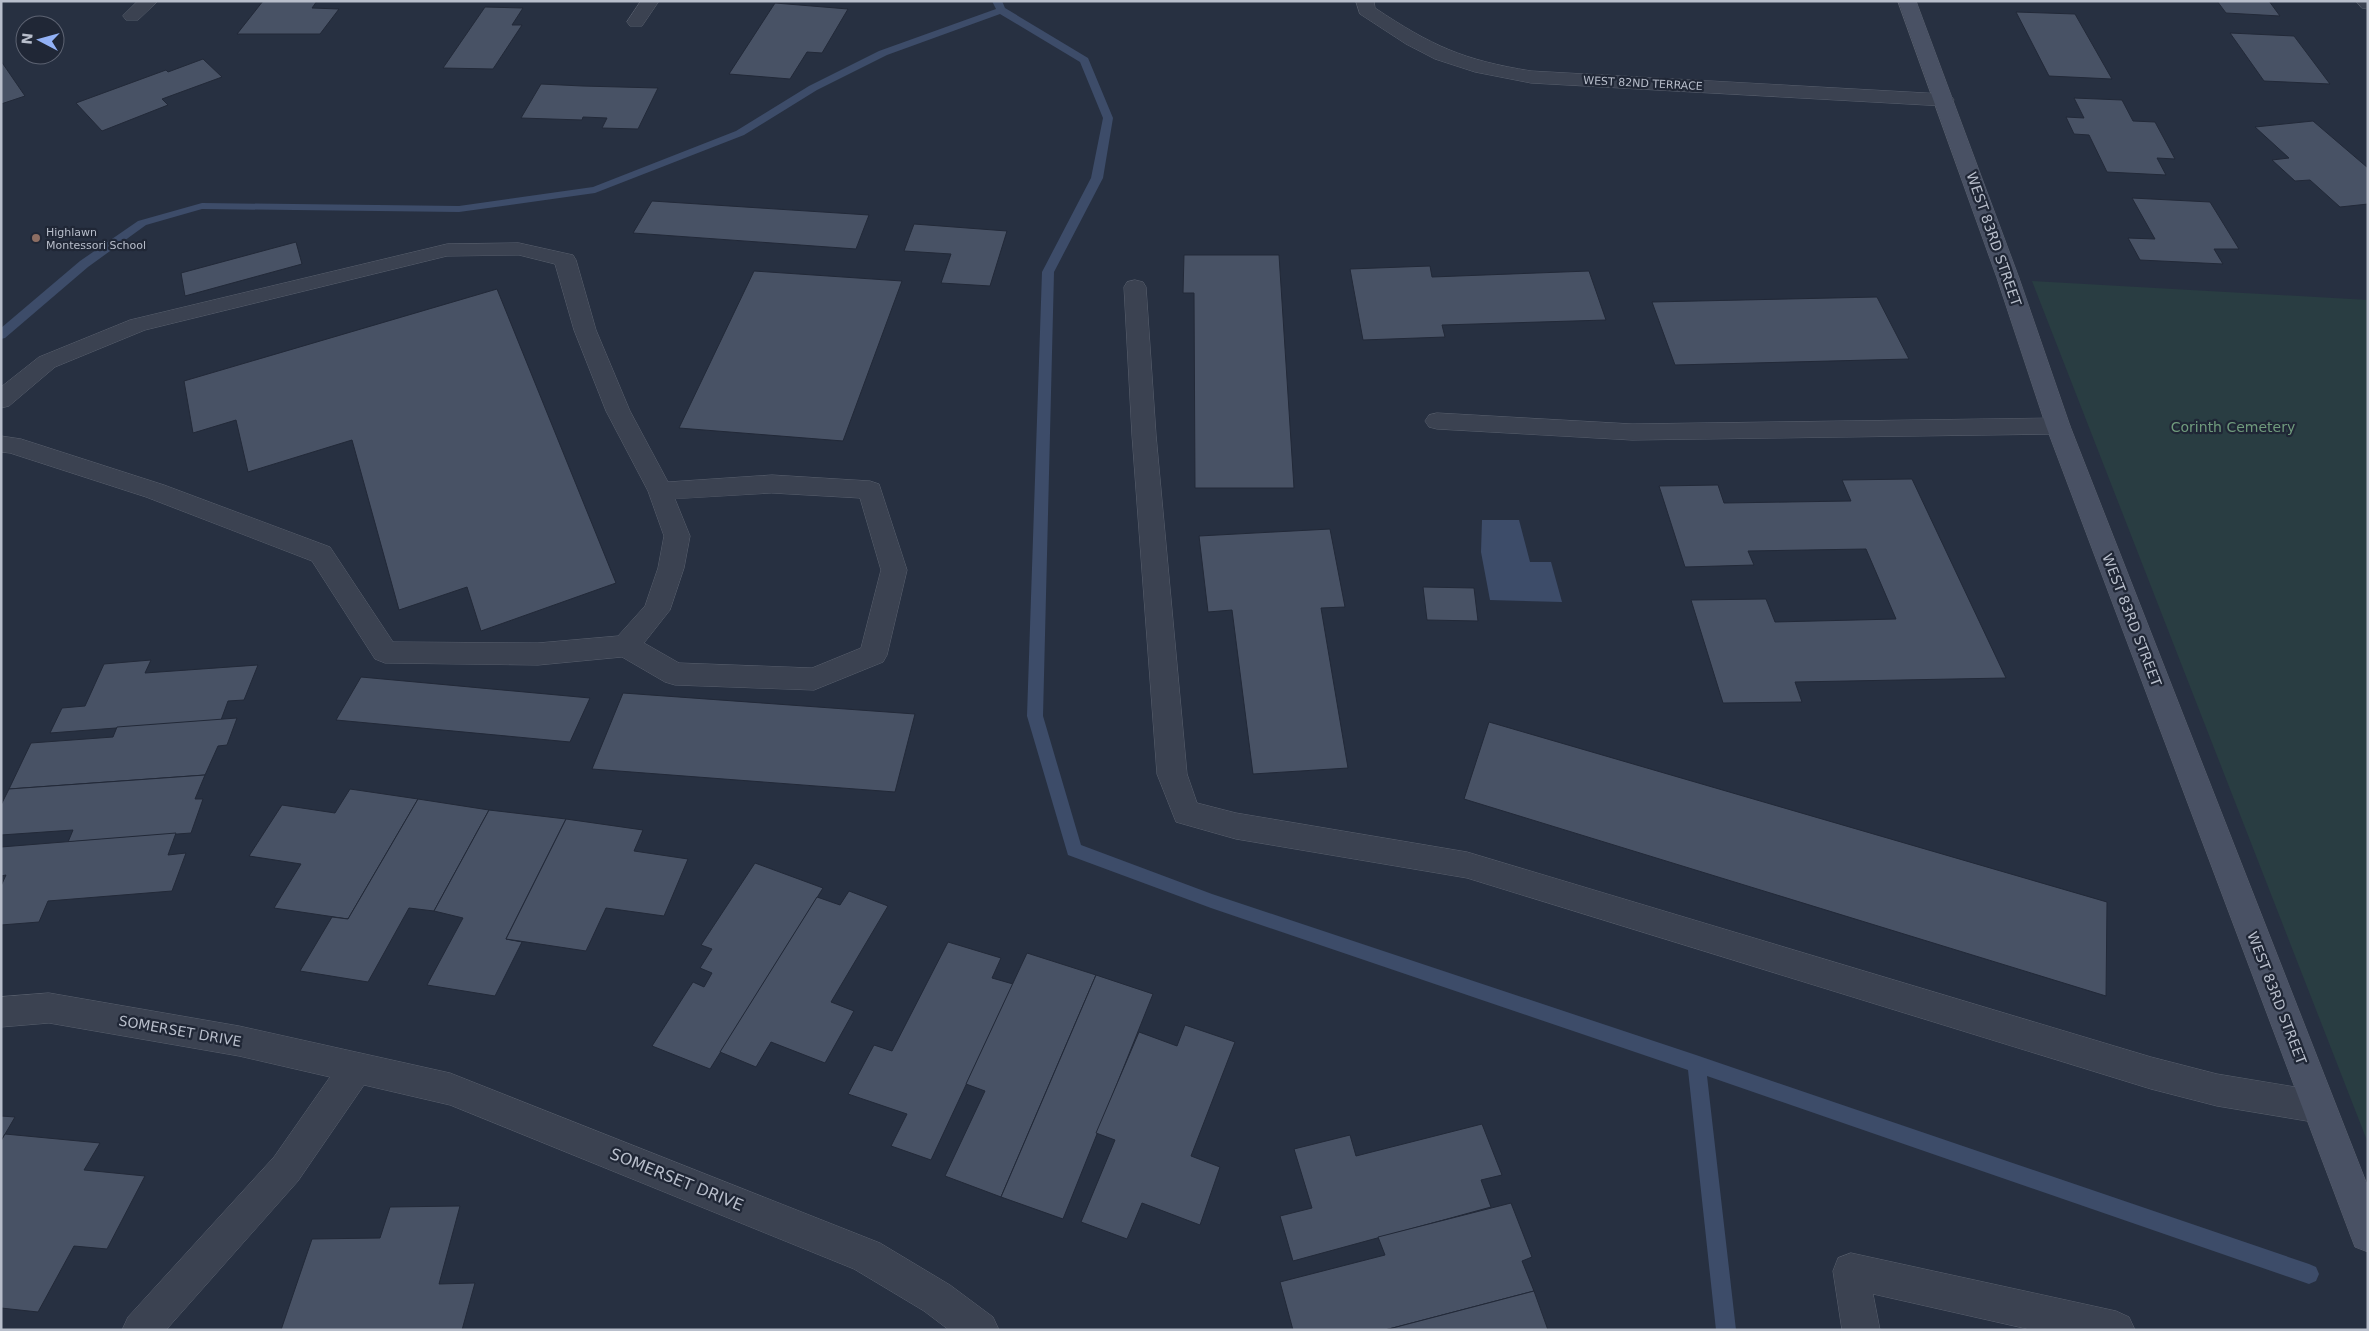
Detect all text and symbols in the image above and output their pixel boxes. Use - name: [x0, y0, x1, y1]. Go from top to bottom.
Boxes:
- north arrow: [15, 15, 65, 65]
- text: N: [19, 32, 36, 45]
- street label: WEST 82ND TERRACE: [1583, 74, 1703, 93]
- street label: WEST 83RD STREET: [1964, 170, 2025, 309]
- place label: Highlawn Montessori School: [46, 226, 146, 252]
- marker: Highlawn Montessori School: [30, 232, 42, 244]
- park label: Corinth Cemetery: [2171, 419, 2295, 435]
- street label: WEST 83RD STREET: [2099, 551, 2165, 689]
- street label: WEST 83RD STREET: [2244, 929, 2310, 1067]
- street label: SOMERSET DRIVE: [117, 1012, 243, 1050]
- street label: SOMERSET DRIVE: [607, 1144, 746, 1215]

